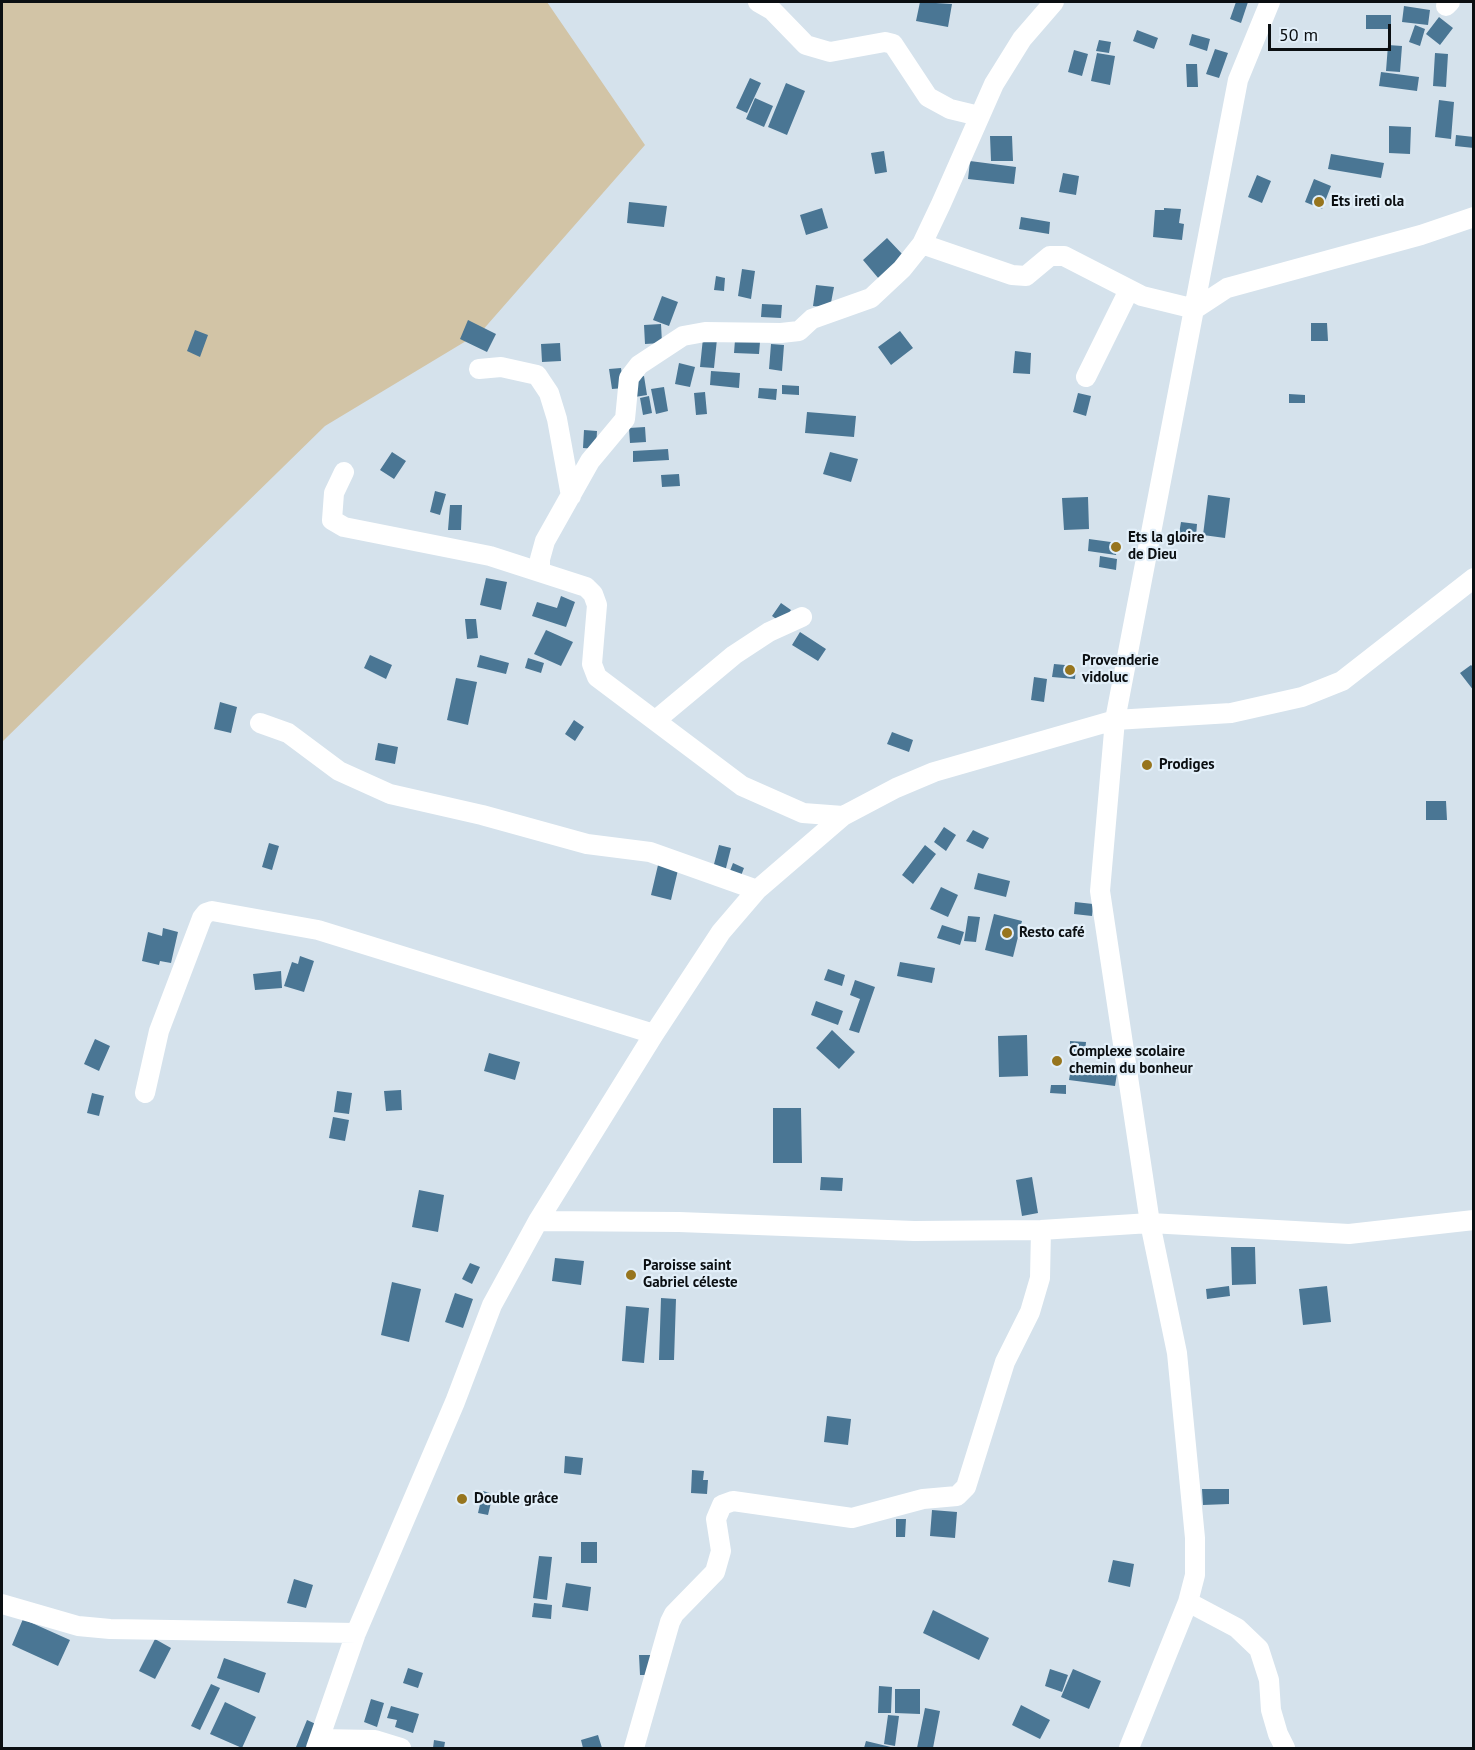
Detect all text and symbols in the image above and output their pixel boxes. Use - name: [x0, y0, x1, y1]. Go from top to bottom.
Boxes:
- scale bar: [1271, 12, 1394, 50]
- text: 50 m: [1279, 23, 1318, 46]
- place label: Ets ireti ola: [1331, 193, 1404, 211]
- marker: Ets ireti ola: [1312, 195, 1326, 209]
- place label: Ets la gloire de Dieu: [1128, 529, 1204, 564]
- marker: Ets la gloire de Dieu: [1109, 540, 1123, 554]
- place label: Provenderie vidoluc: [1082, 652, 1159, 687]
- marker: Provenderie vidoluc: [1063, 663, 1077, 677]
- place label: Prodiges: [1159, 756, 1215, 774]
- marker: Prodiges: [1140, 758, 1154, 772]
- place label: Resto café: [1019, 924, 1085, 942]
- marker: Resto café: [1000, 926, 1014, 940]
- place label: Complexe scolaire chemin du bonheur: [1069, 1043, 1193, 1078]
- marker: Complexe scolaire chemin du bonheur: [1050, 1054, 1064, 1068]
- place label: Paroisse saint Gabriel céleste: [643, 1257, 738, 1292]
- marker: Paroisse saint Gabriel céleste: [624, 1268, 638, 1282]
- place label: Double grâce: [474, 1490, 558, 1508]
- marker: Double grâce: [455, 1492, 469, 1506]

